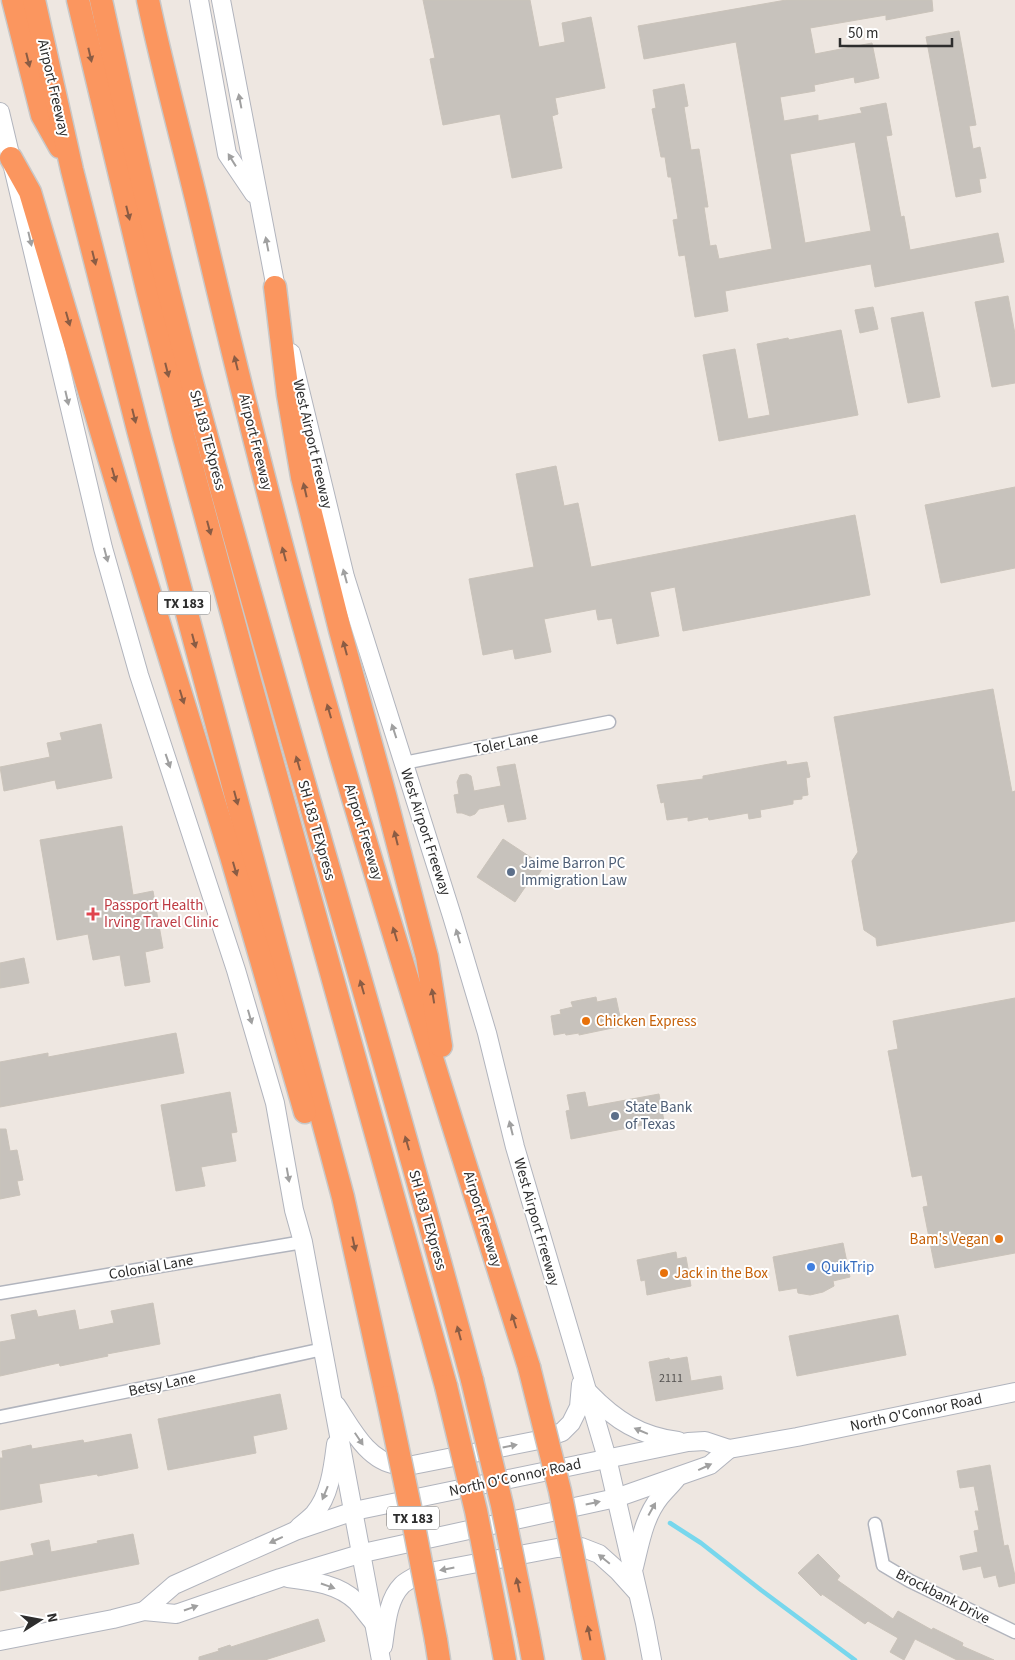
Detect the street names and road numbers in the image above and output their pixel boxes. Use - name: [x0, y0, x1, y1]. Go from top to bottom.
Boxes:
- street label: Airport Freeway: [32, 37, 75, 139]
- street label: West Airport Freeway: [287, 377, 338, 511]
- street label: SH 183 TEXpress: [184, 388, 231, 493]
- street label: Airport Freeway: [233, 392, 278, 493]
- road number: TX 183: [158, 592, 210, 614]
- street label: Toler Lane: [472, 727, 540, 760]
- street label: West Airport Freeway: [395, 766, 456, 898]
- street label: SH 183 TEXpress: [292, 778, 341, 883]
- street label: Airport Freeway: [339, 782, 388, 883]
- street label: West Airport Freeway: [508, 1156, 565, 1289]
- street label: SH 183 TEXpress: [403, 1168, 452, 1273]
- street label: Airport Freeway: [458, 1169, 507, 1270]
- street label: Colonial Lane: [107, 1250, 195, 1285]
- street label: Betsy Lane: [127, 1367, 197, 1402]
- street label: North O'Connor Road: [848, 1388, 984, 1437]
- street label: North O'Connor Road: [447, 1453, 583, 1502]
- road number: TX 183: [387, 1506, 439, 1530]
- street label: Brockbank Drive: [892, 1564, 993, 1629]

